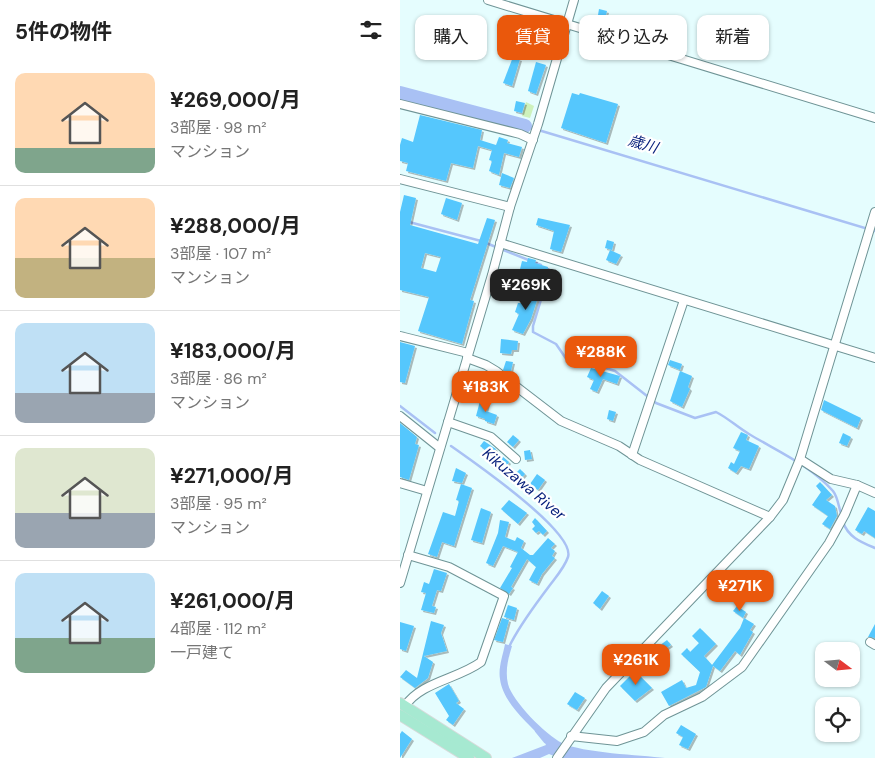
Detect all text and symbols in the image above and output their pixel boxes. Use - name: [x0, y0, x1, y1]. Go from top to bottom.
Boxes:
- chip: 購入: [415, 15, 487, 60]
- chip: 賃貸: [497, 15, 569, 60]
- chip: 絞り込み: [579, 15, 687, 60]
- chip: 新着: [697, 15, 769, 60]
- icon: filters: [357, 16, 385, 44]
- text: 5件の物件: [15, 18, 112, 46]
- text: ¥269,000/月: [170, 86, 301, 114]
- icon: home: [55, 93, 115, 153]
- text: 3部屋 · 98 m²: [170, 117, 266, 138]
- water label: 歳川: [626, 130, 662, 159]
- text: マンション: [170, 141, 250, 162]
- text: ¥288,000/月: [170, 212, 301, 240]
- icon: home: [55, 218, 115, 278]
- text: 3部屋 · 107 m²: [170, 243, 271, 264]
- text: マンション: [170, 267, 250, 288]
- pin: ¥269K: [491, 268, 561, 311]
- text: ¥269K: [501, 274, 551, 295]
- pin: ¥288K: [566, 336, 636, 378]
- text: ¥183,000/月: [170, 337, 296, 365]
- text: ¥288K: [576, 341, 626, 362]
- icon: home: [55, 343, 115, 403]
- text: 3部屋 · 86 m²: [170, 368, 267, 389]
- pin: ¥183K: [451, 370, 521, 413]
- text: ¥183K: [463, 376, 509, 397]
- text: マンション: [170, 392, 250, 413]
- water label: Kikuzawa River: [478, 443, 570, 525]
- text: ¥271,000/月: [170, 462, 294, 490]
- icon: home: [55, 468, 115, 528]
- text: 3部屋 · 95 m²: [170, 493, 267, 514]
- text: マンション: [170, 517, 250, 538]
- pin: ¥271K: [705, 570, 775, 612]
- text: ¥271K: [718, 575, 762, 596]
- text: ¥261,000/月: [170, 587, 295, 615]
- icon: home: [55, 593, 115, 653]
- text: 4部屋 · 112 m²: [170, 618, 266, 639]
- text: 一戸建て: [170, 642, 234, 663]
- north arrow: [815, 642, 860, 688]
- map controls: [815, 642, 860, 742]
- pin: ¥261K: [601, 644, 671, 686]
- text: ¥261K: [613, 649, 659, 670]
- button: locate: [815, 697, 860, 742]

